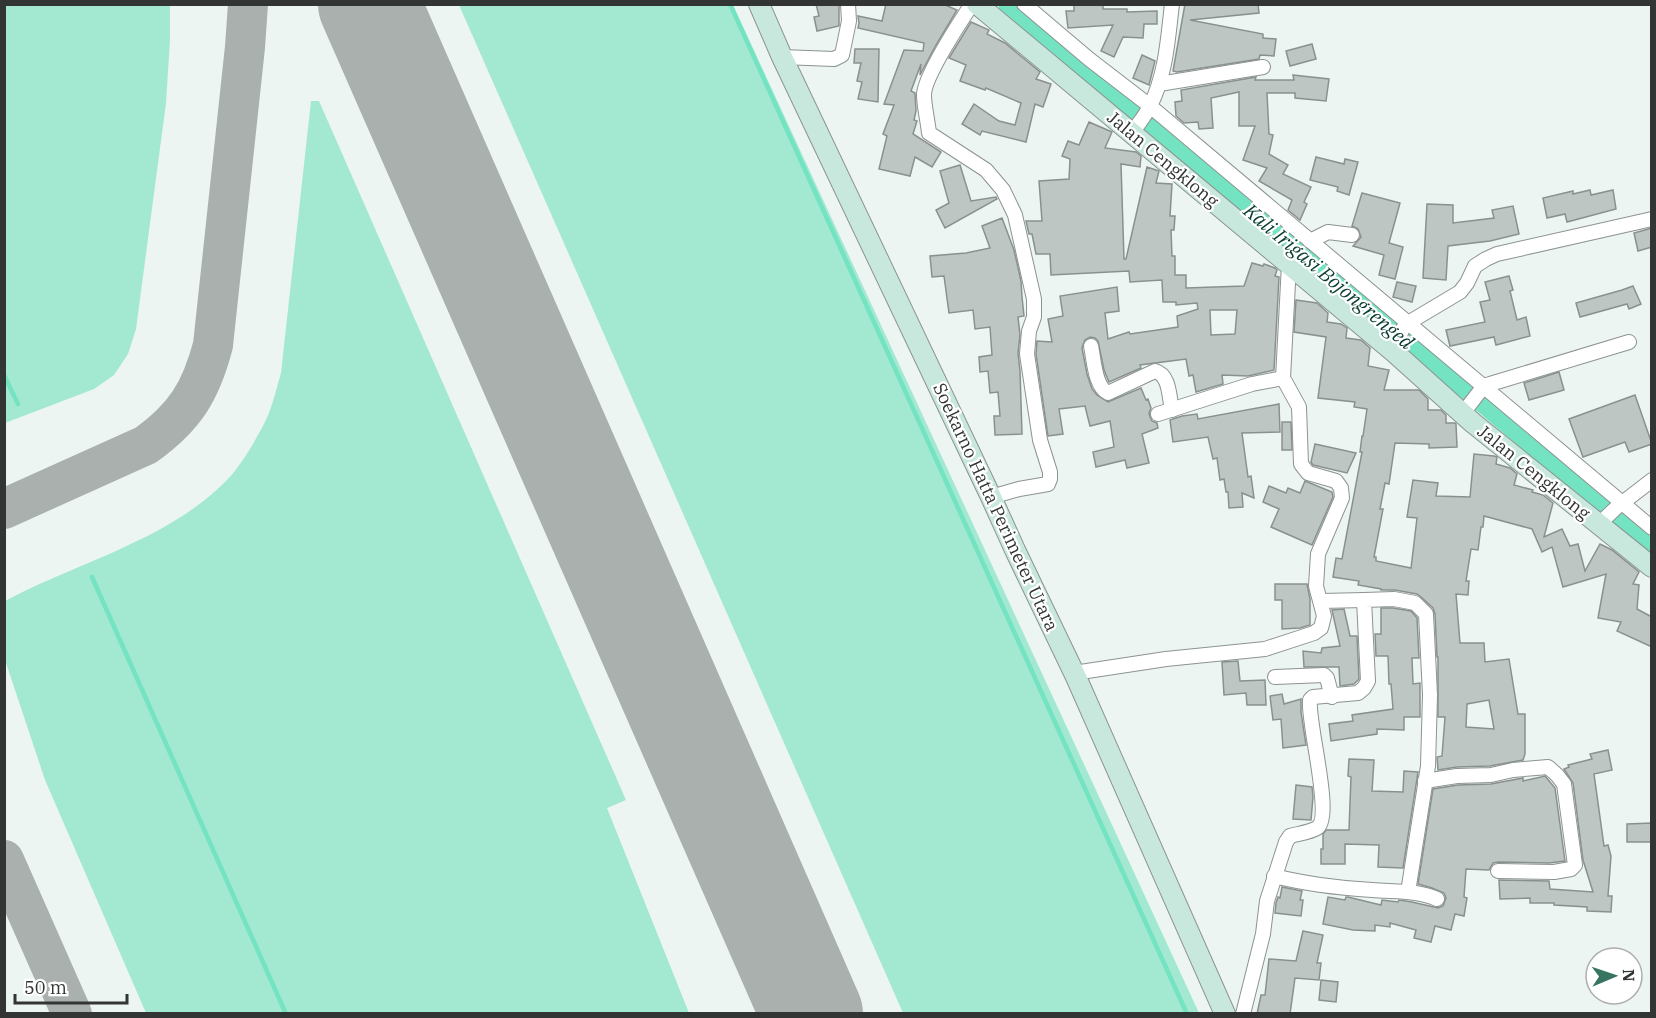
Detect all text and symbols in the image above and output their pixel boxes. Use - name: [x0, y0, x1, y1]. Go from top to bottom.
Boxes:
- street label: Jalan Cengklong: [1102, 106, 1224, 213]
- water label: Kali Irigasi Bojongrenged: [1237, 196, 1421, 356]
- street label: Soekarno Hatta Perimeter Utara: [928, 379, 1064, 635]
- street label: Jalan Cengklong: [1473, 419, 1595, 525]
- north arrow: [1584, 946, 1644, 1006]
- scale bar: [15, 967, 128, 1005]
- text: N: [1619, 969, 1639, 982]
- text: 50 m: [24, 976, 67, 999]

